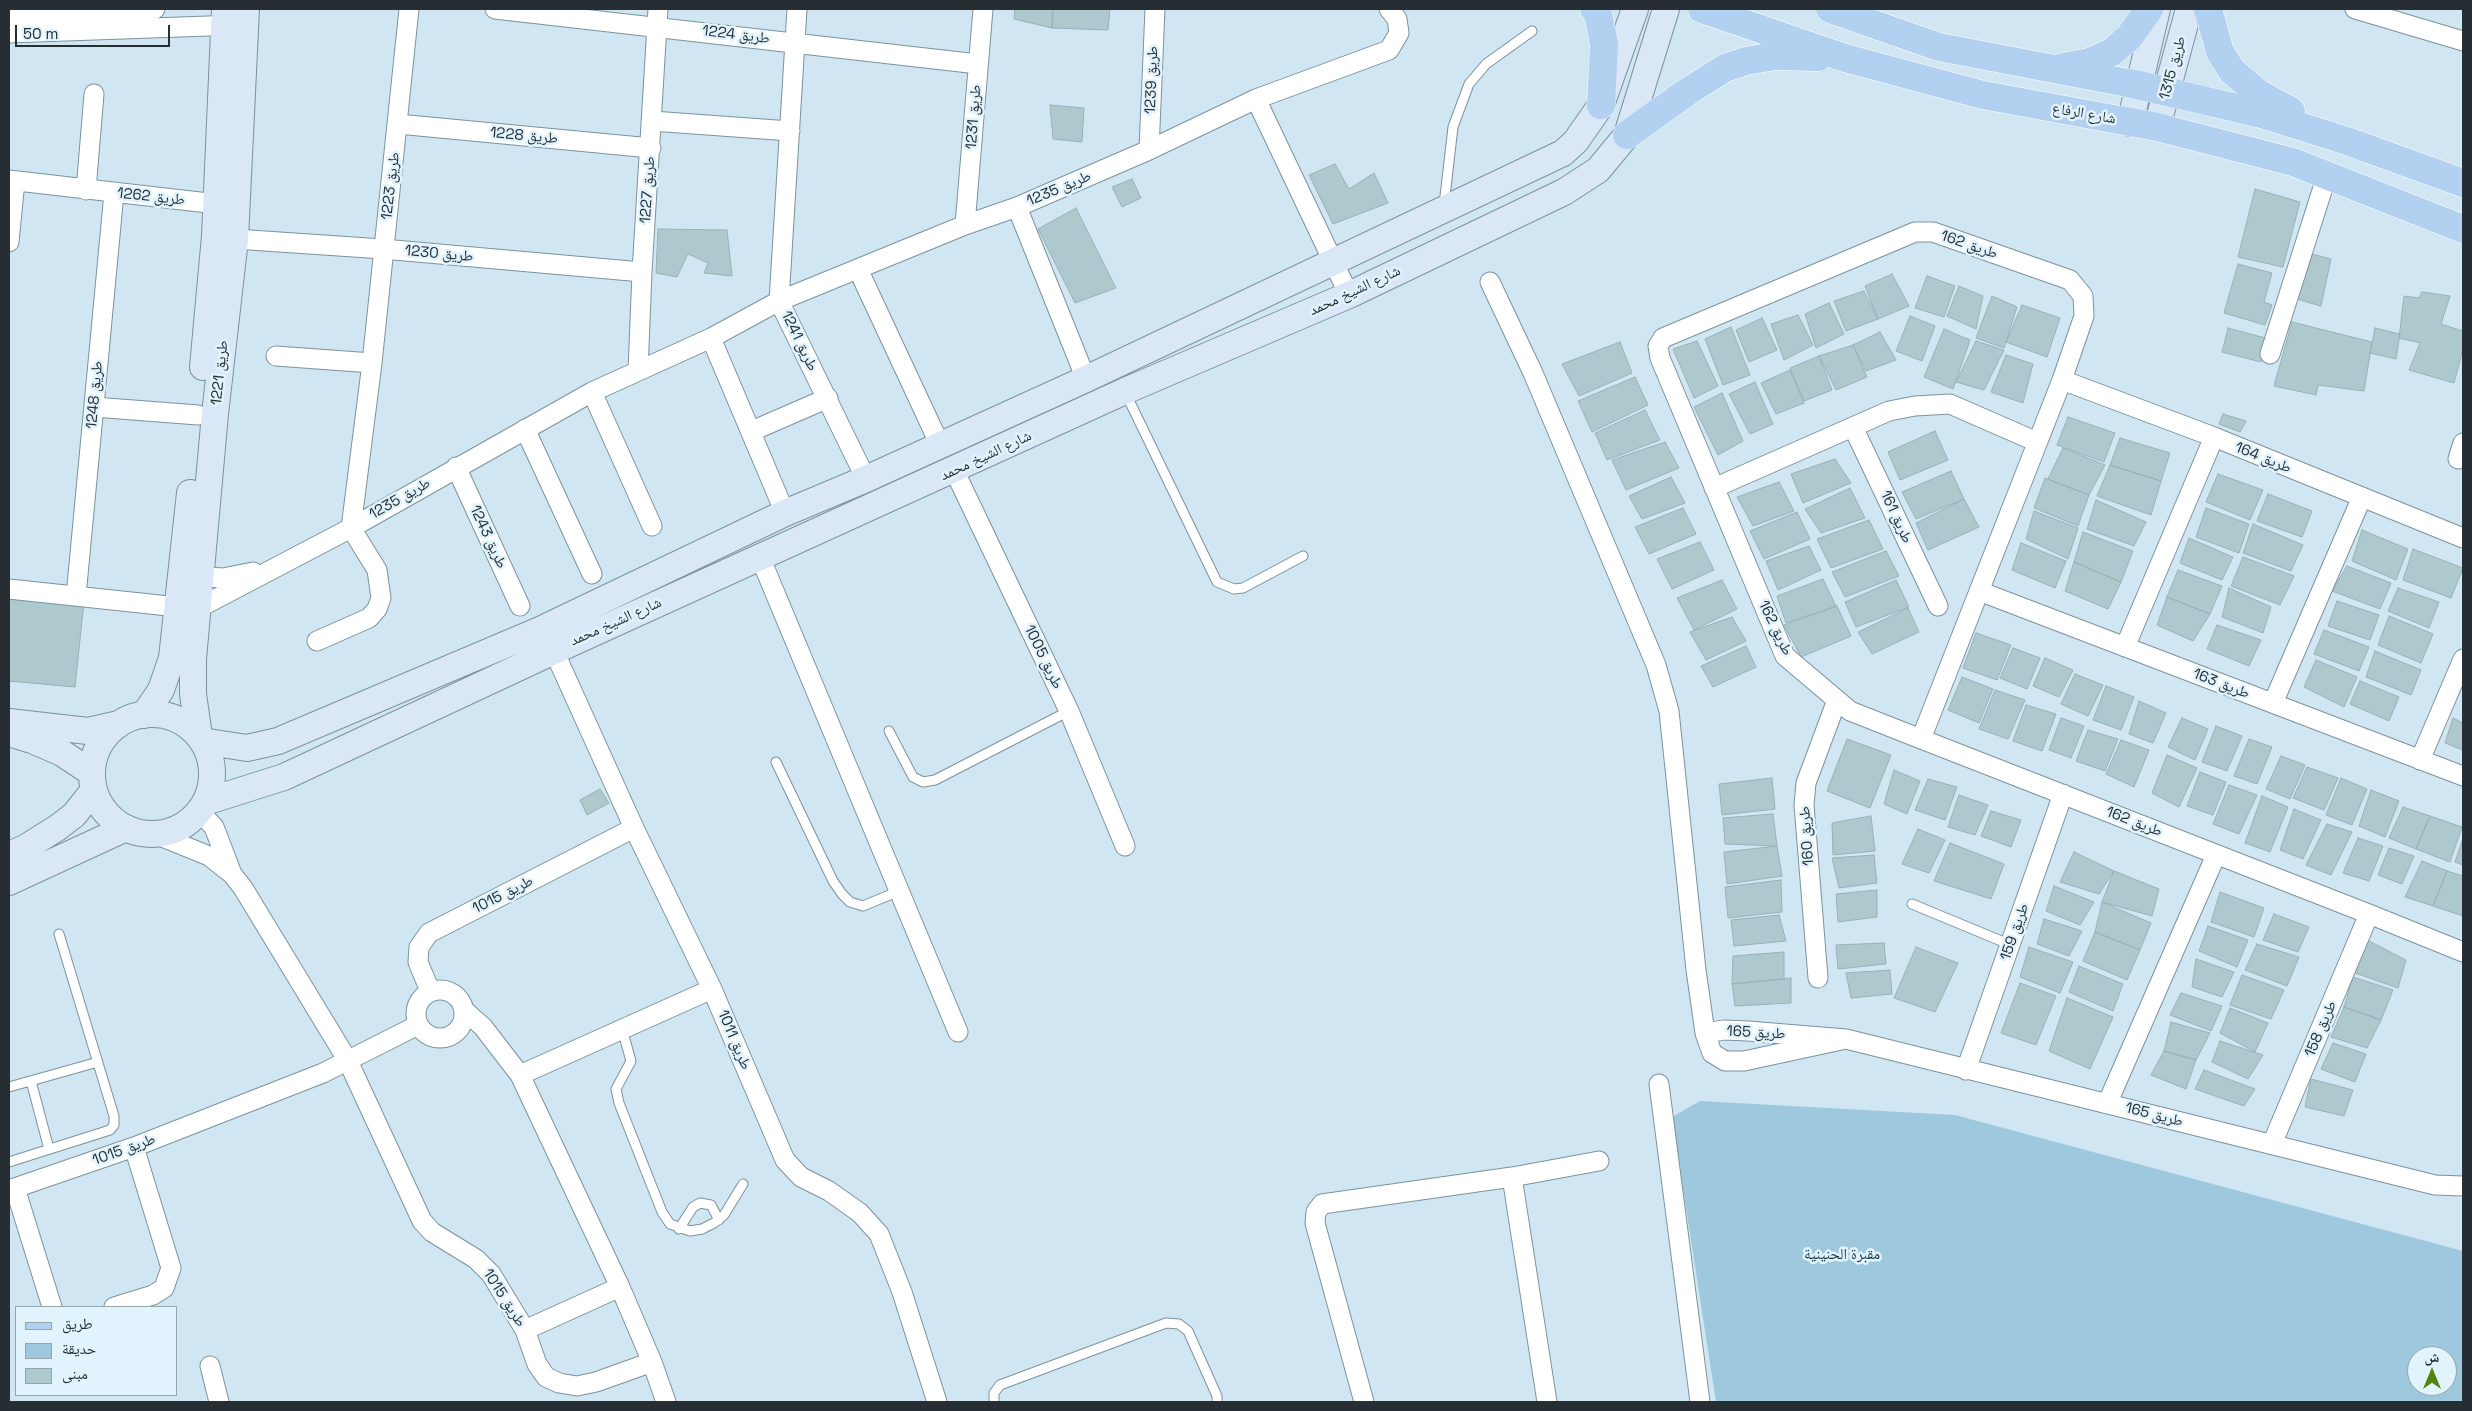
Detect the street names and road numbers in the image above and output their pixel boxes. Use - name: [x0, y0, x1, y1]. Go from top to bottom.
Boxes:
- street label: طريق 1224: [701, 22, 771, 48]
- street label: طريق 1315: [2156, 34, 2190, 102]
- street label: طريق 1239: [1142, 46, 1162, 114]
- street label: طريق 1231: [963, 84, 985, 150]
- street label: شارع الرفاع: [2051, 100, 2117, 128]
- street label: طريق 1228: [489, 124, 559, 148]
- street label: طريق 1223: [378, 151, 404, 221]
- street label: طريق 1227: [637, 156, 659, 224]
- street label: طريق 1235: [1024, 167, 1094, 211]
- street label: طريق 1262: [116, 184, 186, 210]
- street label: طريق 162: [1938, 227, 2000, 263]
- street label: طريق 1230: [404, 242, 474, 266]
- street label: شارع الشيخ محمد: [1307, 262, 1403, 320]
- street label: طريق 1241: [777, 308, 821, 374]
- street label: طريق 1221: [208, 340, 232, 406]
- street label: طريق 1248: [83, 360, 107, 430]
- street label: شارع الشيخ محمد: [938, 427, 1034, 485]
- street label: طريق 164: [2232, 439, 2294, 477]
- street label: طريق 1235: [366, 474, 434, 524]
- street label: طريق 161: [1876, 488, 1916, 546]
- street label: طريق 1243: [465, 502, 511, 572]
- street label: شارع الشيخ محمد: [567, 594, 665, 650]
- street label: طريق 162: [1754, 598, 1796, 658]
- street label: طريق 1005: [1020, 622, 1066, 692]
- street label: طريق 163: [2190, 665, 2252, 703]
- street label: طريق 162: [2103, 803, 2165, 841]
- street label: طريق 160: [1796, 806, 1818, 866]
- street label: طريق 1015: [470, 872, 536, 918]
- street label: طريق 159: [1997, 901, 2033, 963]
- street label: طريق 158: [2301, 998, 2341, 1060]
- street label: طريق 1011: [713, 1007, 755, 1073]
- street label: طريق 165: [1726, 1022, 1786, 1044]
- street label: طريق 165: [2123, 1099, 2185, 1131]
- street label: طريق 1015: [90, 1130, 158, 1170]
- street label: طريق 1015: [479, 1266, 529, 1330]

